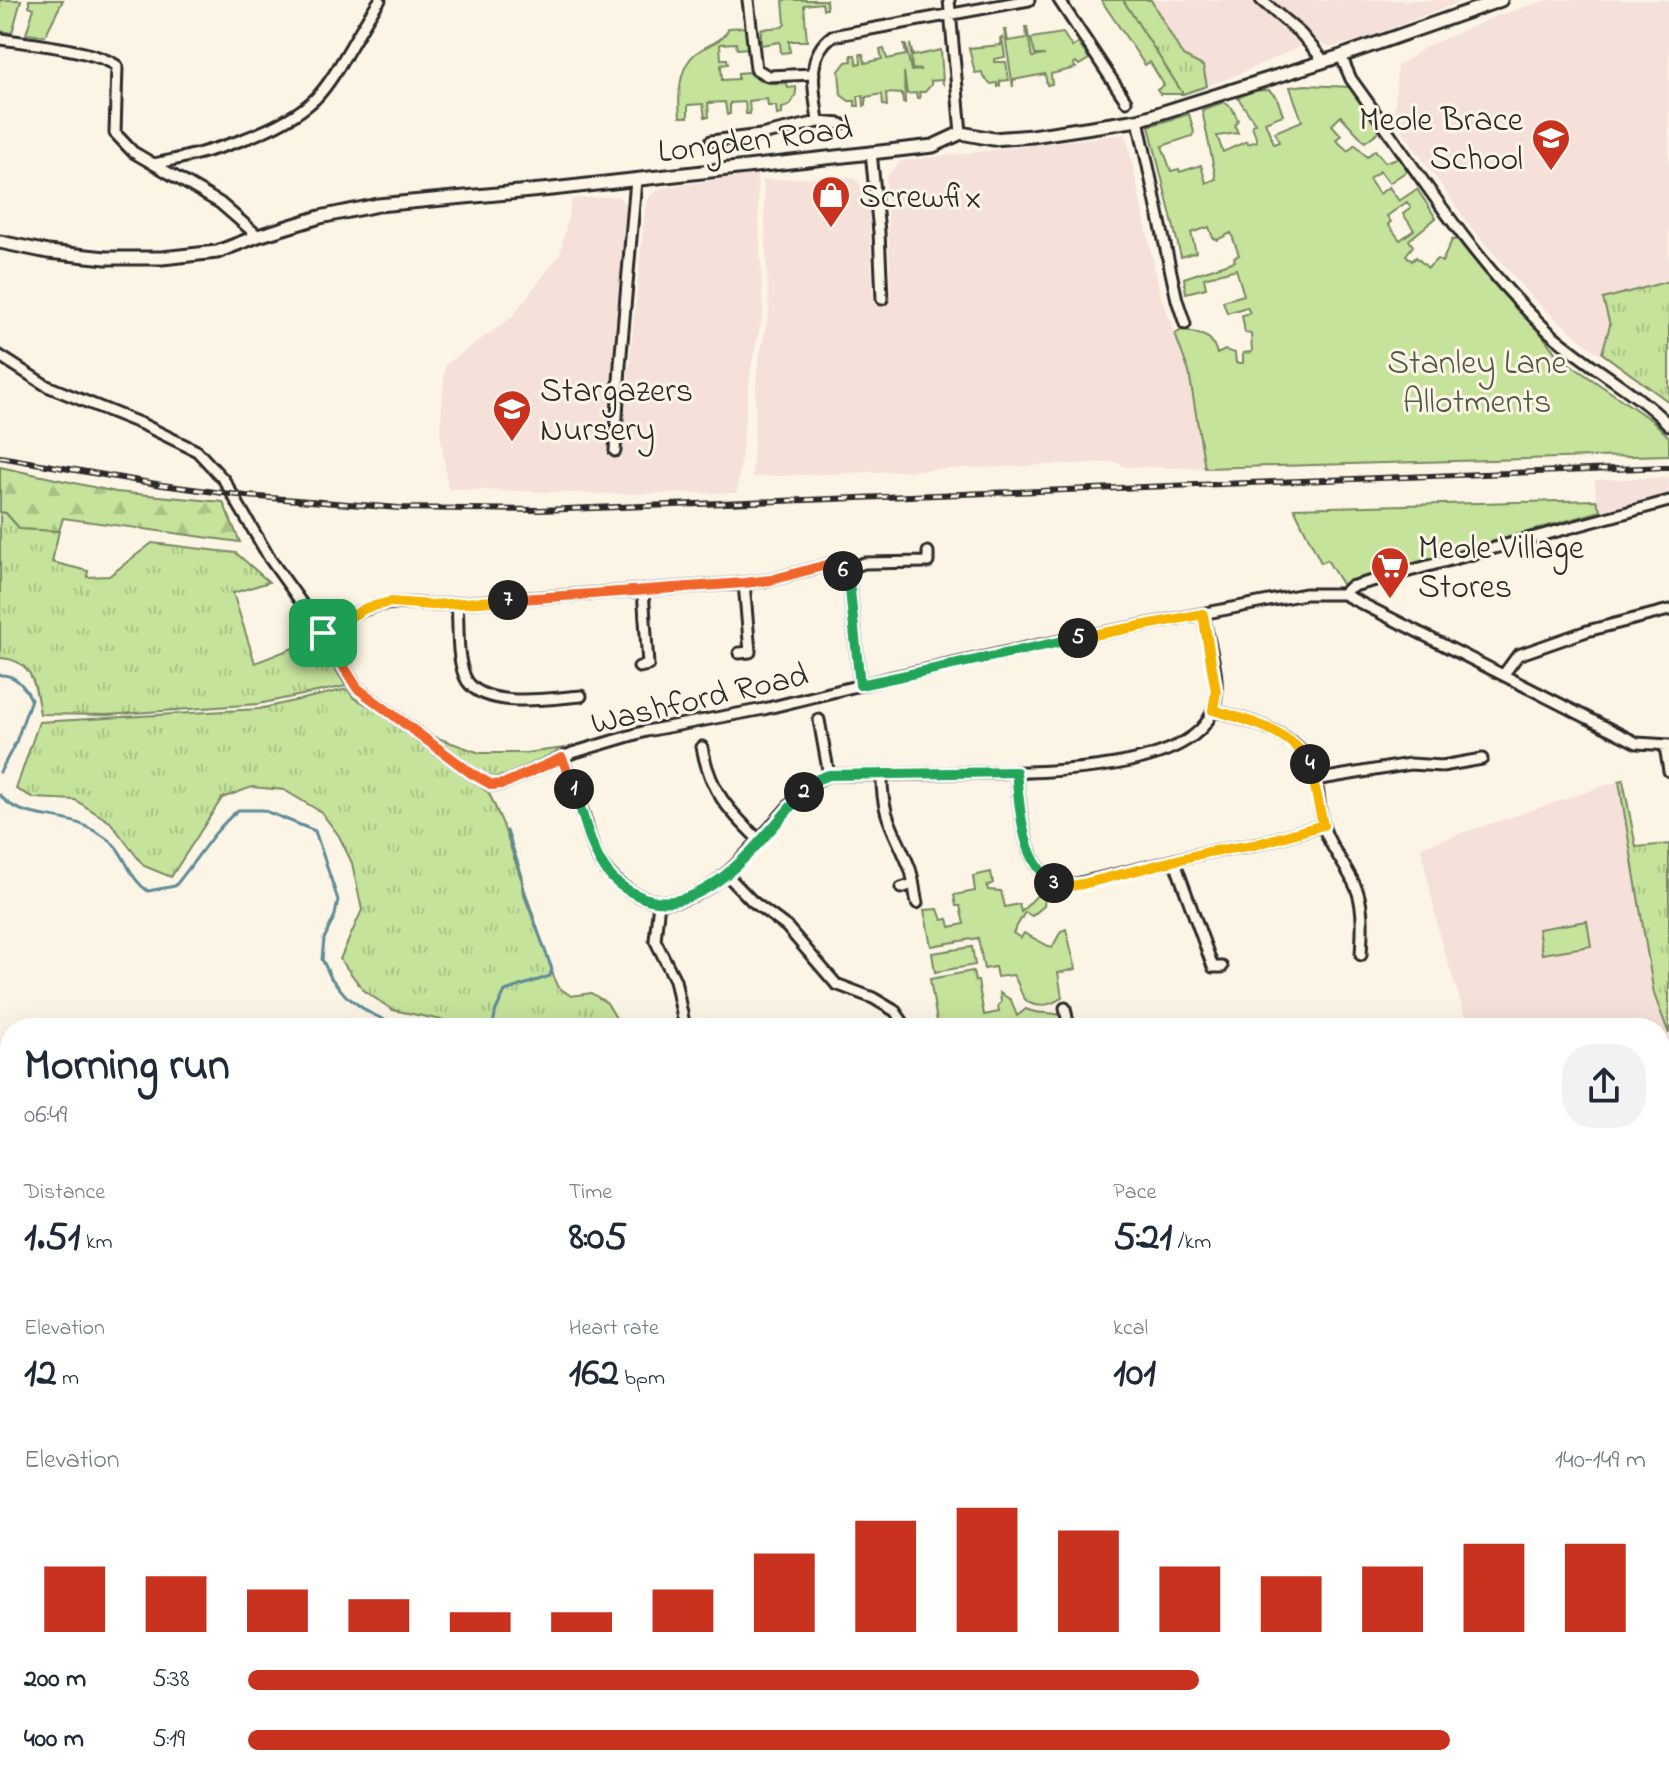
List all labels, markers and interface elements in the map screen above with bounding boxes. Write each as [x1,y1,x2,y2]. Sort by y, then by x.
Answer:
place label: Meole Brace School [1359,97,1524,186]
street label: Longden Road [655,105,856,179]
school or university icon: Meole Brace School [1530,117,1572,172]
shop icon: Screwfix [810,174,852,229]
place label: Screwfix [859,174,981,224]
park label: Stanley Lane Allotments [1387,340,1568,429]
place label: Stargazers Nursery [540,368,693,457]
school or university icon: Stargazers Nursery [491,388,533,443]
place label: Meole Village Stores [1418,525,1585,614]
supermarket icon: Meole Village Stores [1369,545,1411,600]
pin: 6 [823,551,863,591]
text: 6 [838,555,848,587]
pin: 7 [488,580,528,620]
text: 7 [503,584,513,616]
pin [289,599,357,667]
icon: arrive [301,611,345,655]
pin: 5 [1058,618,1098,658]
text: 5 [1072,622,1084,654]
street label: Washford Road [586,652,814,750]
pin: 4 [1290,744,1330,784]
text: 4 [1305,748,1315,780]
pin: 1 [554,769,594,809]
pin: 2 [784,772,824,812]
text: 1 [571,773,578,805]
text: 2 [799,776,809,808]
pin: 3 [1034,863,1074,903]
text: 3 [1049,867,1059,899]
text: Morning run [24,1035,230,1099]
button: share [1562,1044,1646,1128]
text: 06:49 [24,1097,67,1135]
text: Distance [24,1177,105,1209]
text: Time [569,1177,612,1209]
text: Pace [1113,1177,1156,1209]
text: 1.51 [24,1209,80,1268]
text: 8:05 [569,1209,627,1268]
text: 5:21 [1113,1209,1172,1268]
text: km [80,1227,113,1259]
text: /km [1172,1227,1211,1259]
text: Elevation [24,1313,105,1345]
text: Heart rate [569,1313,659,1345]
text: kcal [1113,1313,1148,1345]
text: 12 [24,1345,57,1404]
text: 162 [569,1345,619,1404]
text: 101 [1113,1345,1156,1404]
text: m [57,1363,79,1395]
text: bpm [619,1363,665,1395]
text: Elevation [24,1442,120,1480]
text: 140–149 m [1555,1442,1646,1480]
text: 200 m [24,1661,86,1699]
text: 5:38 [152,1661,190,1699]
text: 400 m [24,1721,84,1759]
text: 5:19 [152,1721,185,1759]

